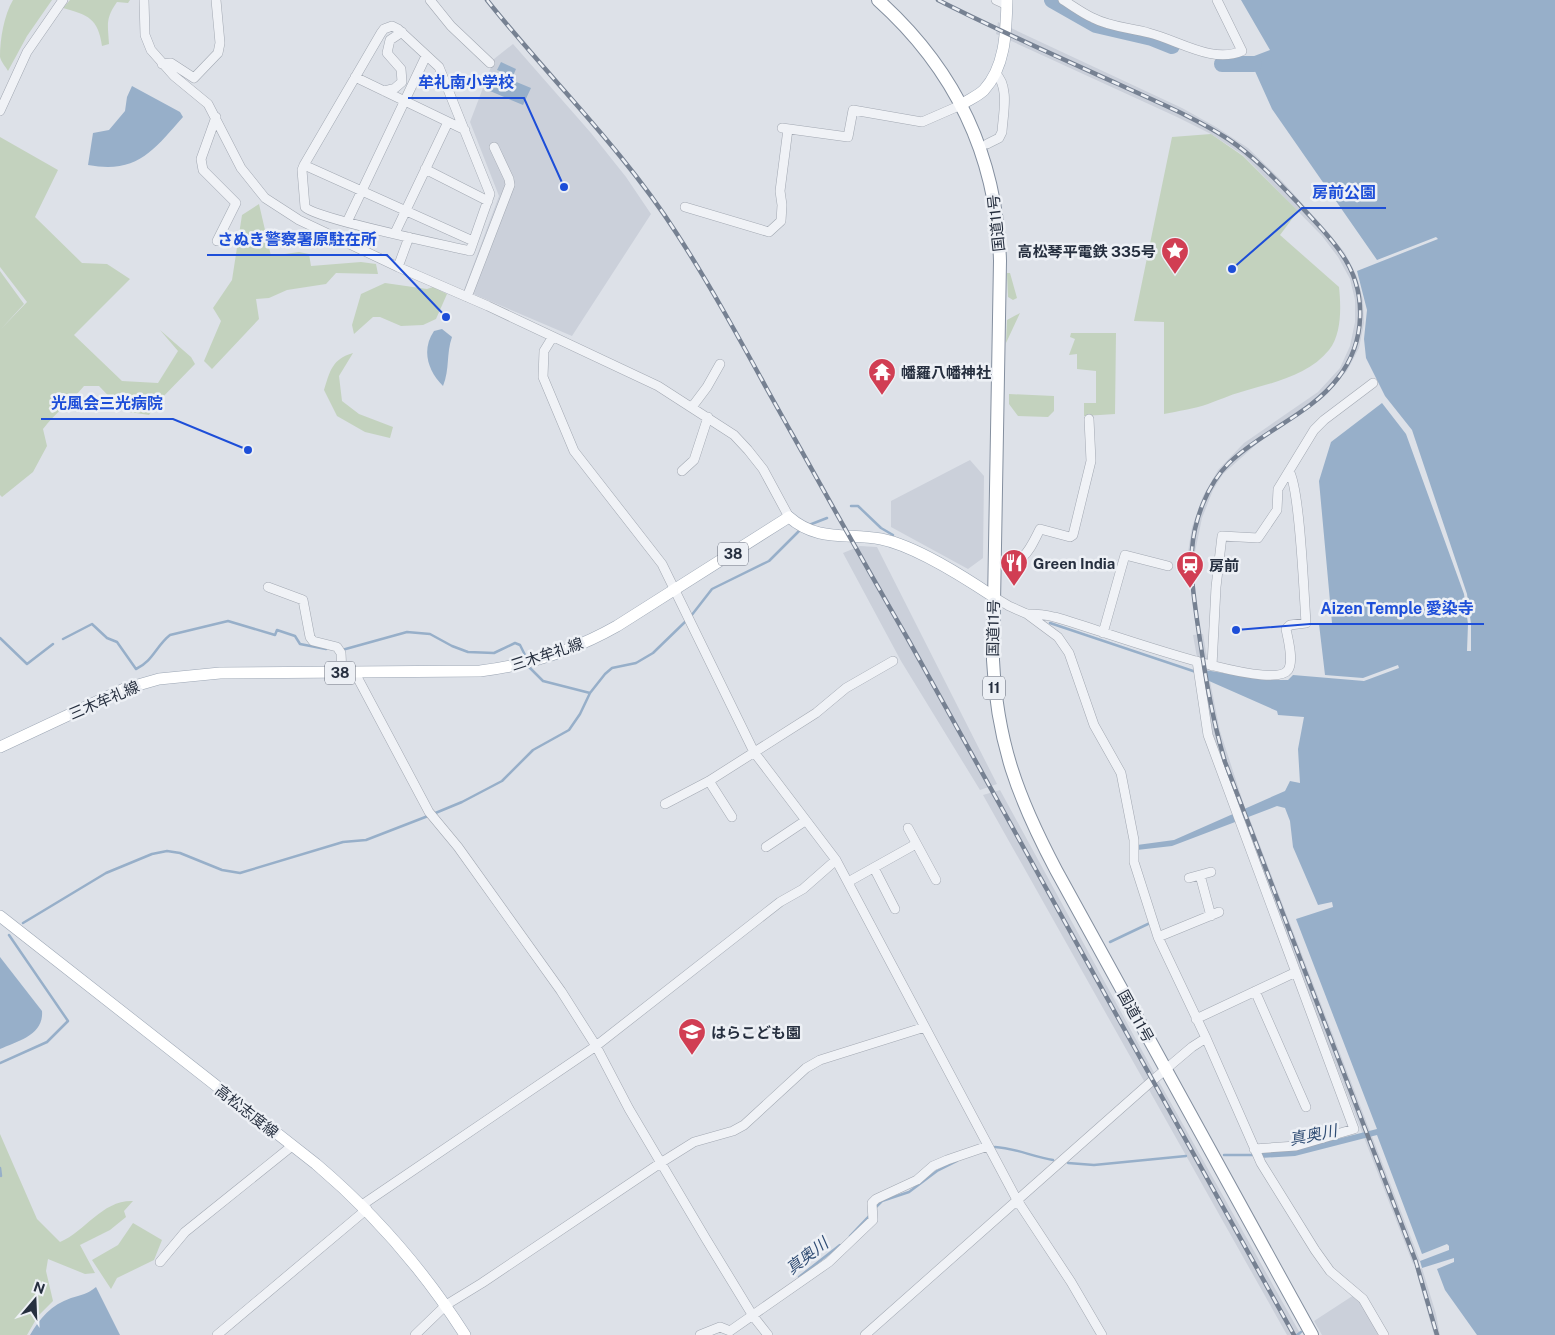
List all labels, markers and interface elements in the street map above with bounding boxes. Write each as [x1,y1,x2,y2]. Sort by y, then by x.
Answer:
callout: 牟礼南小学校 [408,67,524,98]
text: 牟礼南小学校 [418,73,514,92]
callout: 房前公園 [1302,177,1386,208]
text: 房前公園 [1312,183,1376,202]
street label: 国道11号 [985,194,1007,252]
callout: さぬき警察署原駐在所 [207,224,387,255]
text: さぬき警察署原駐在所 [217,230,377,249]
place icon: 高松琴平電鉄 335号 [1160,236,1190,275]
place label: 高松琴平電鉄 335号 [1018,243,1156,260]
temple icon: 幡羅八幡神社 [867,357,897,396]
place label: 幡羅八幡神社 [901,364,991,381]
callout: 光風会三光病院 [41,388,173,419]
text: 光風会三光病院 [51,394,163,413]
road number: 38 [718,542,748,566]
restaurant icon: Green India [999,548,1029,587]
station icon: 房前 [1175,550,1205,589]
place label: Green India [1033,555,1115,572]
place label: 房前 [1209,557,1239,574]
callout: Aizen Temple 愛染寺 [1310,593,1484,624]
street label: 国道11号 [984,599,1002,657]
text: Aizen Temple 愛染寺 [1320,599,1474,618]
street label: 三木牟礼線 [509,634,585,674]
road number: 38 [325,661,355,684]
road number: 11 [983,676,1005,700]
street label: 三木牟礼線 [66,678,142,722]
street label: 国道11号 [1115,987,1157,1045]
school or university icon: はらこども園 [677,1017,707,1056]
place label: はらこども園 [711,1024,801,1041]
street label: 高松志度線 [212,1081,282,1141]
water label: 真奥川 [1288,1121,1340,1149]
water label: 真奥川 [782,1233,833,1278]
north arrow [10,1275,60,1325]
text: N [31,1278,47,1297]

